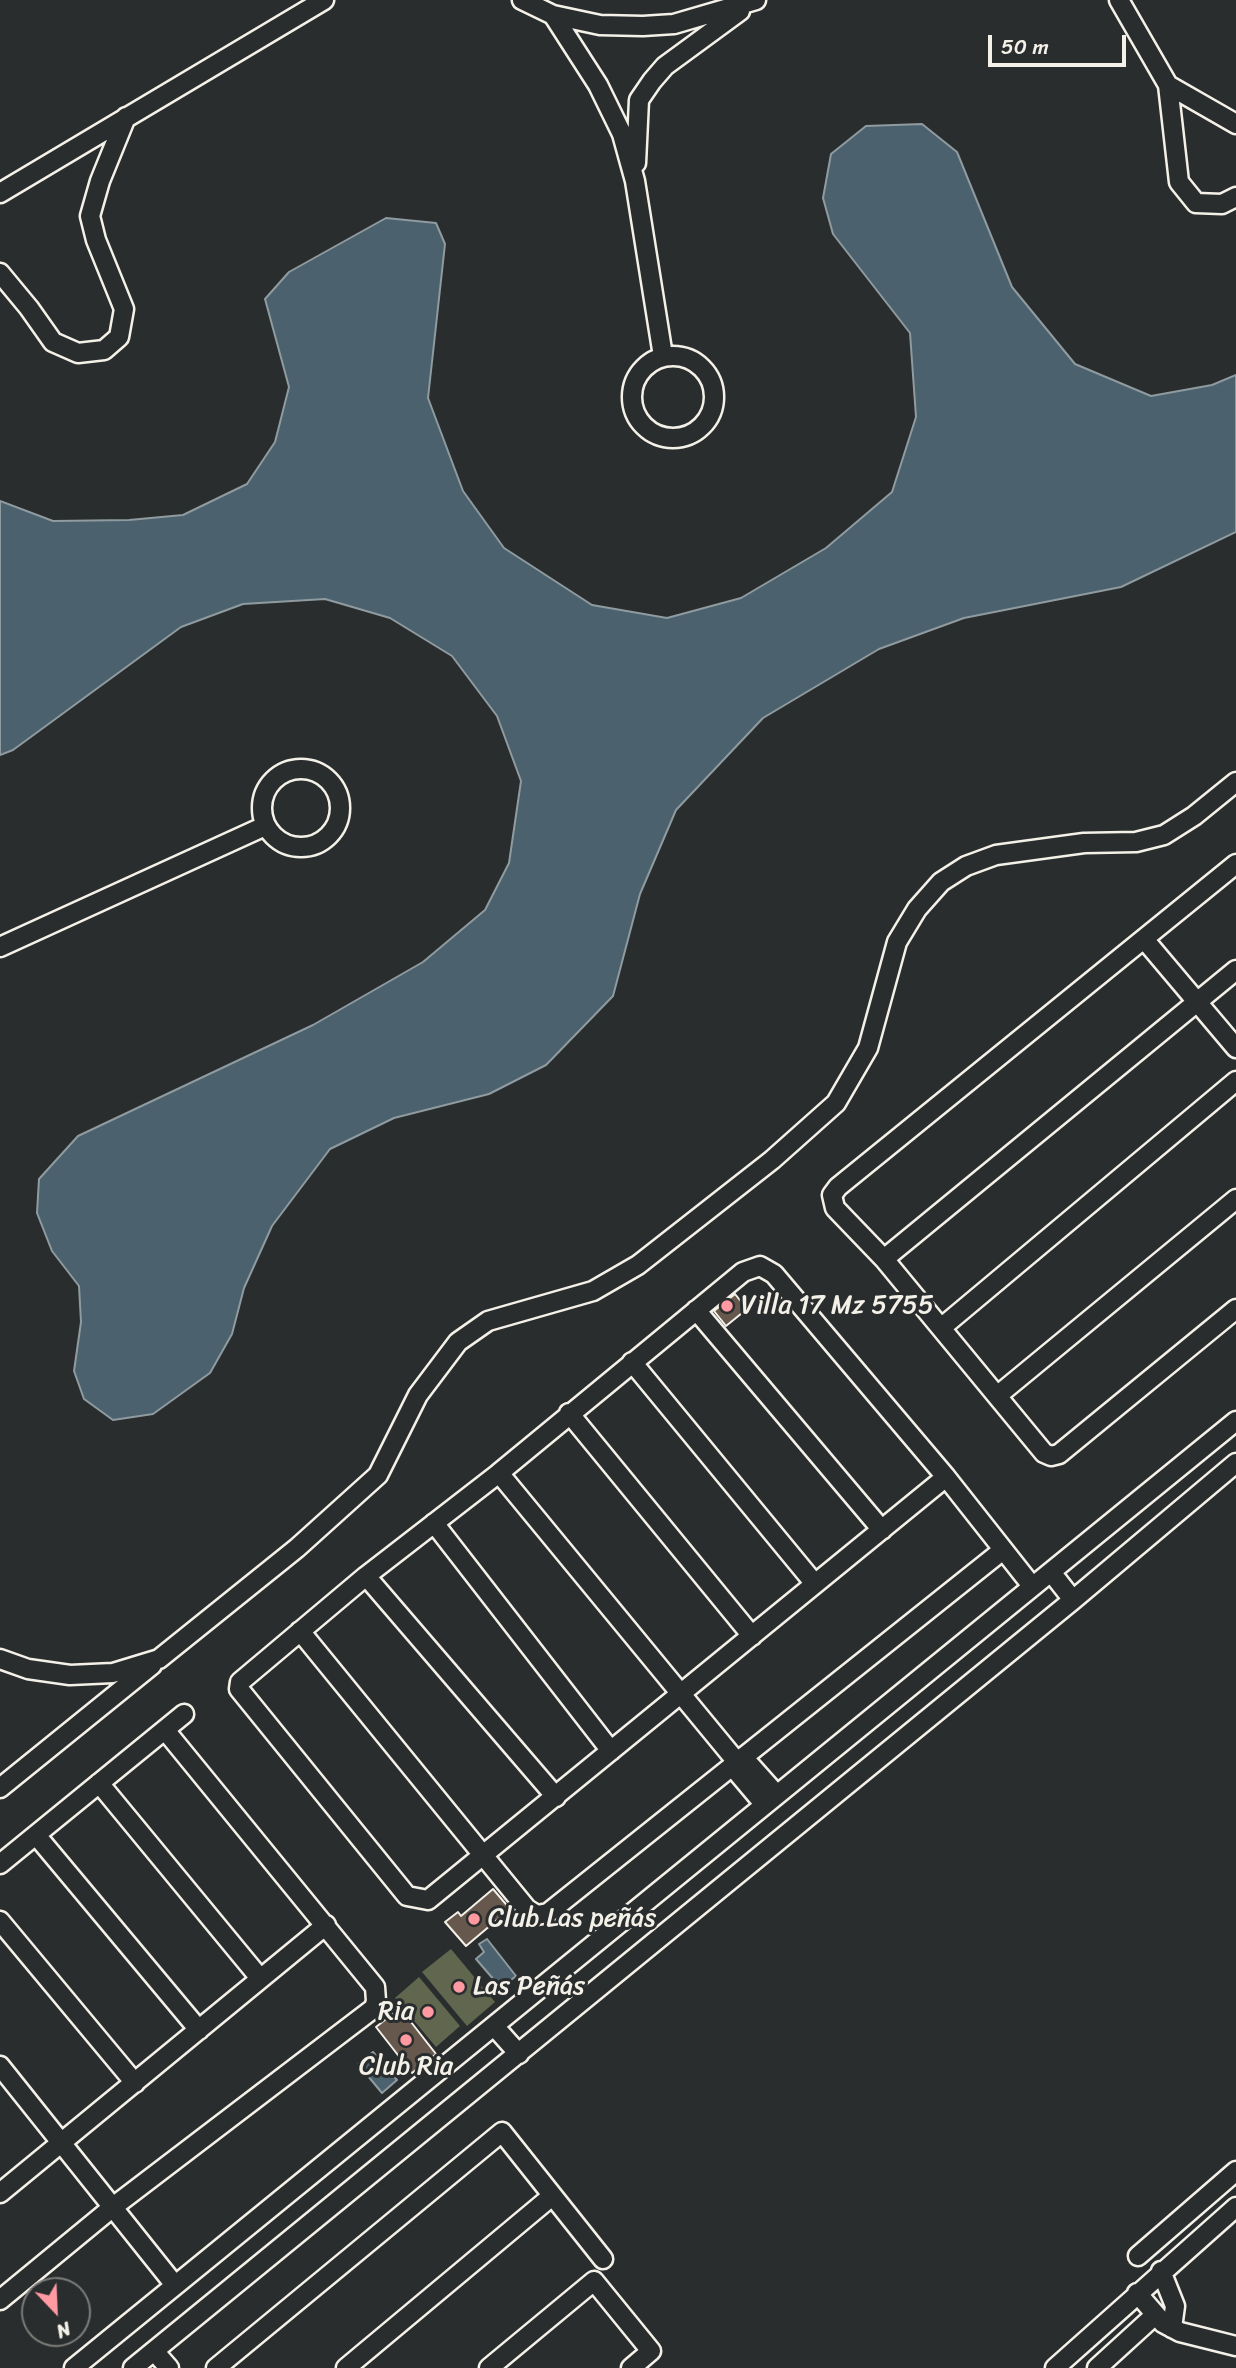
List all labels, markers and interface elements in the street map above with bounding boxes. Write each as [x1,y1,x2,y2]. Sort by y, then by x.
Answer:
scale bar [991,21,1129,65]
text: 50 m [1001,28,1049,66]
place label: Villa 17 Mz 5755 [741,1290,934,1322]
marker: Villa 17 Mz 5755 [719,1298,735,1314]
place label: Club Las peñás [488,1903,656,1935]
marker: Club Las peñás [466,1911,482,1927]
place label: Las Peñás [473,1971,585,2003]
marker: Las Peñás [451,1979,467,1995]
place label: Ria [378,1996,414,2028]
marker: Ria [420,2004,436,2020]
marker: Club Ria [398,2032,414,2048]
place label: Club Ria [359,2051,453,2083]
north arrow [21,2277,91,2347]
text: N [51,2312,76,2348]

